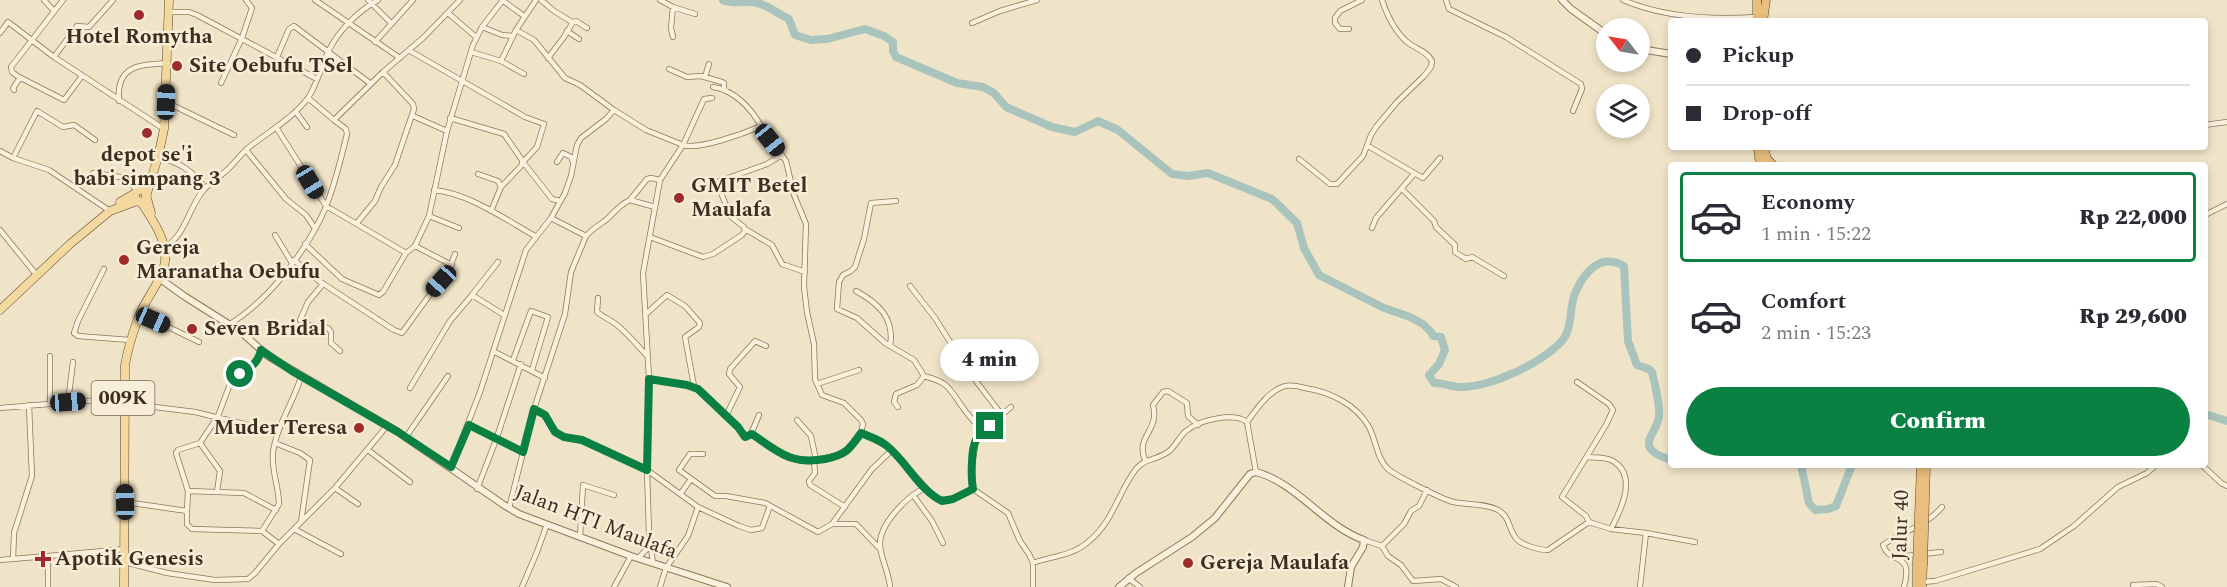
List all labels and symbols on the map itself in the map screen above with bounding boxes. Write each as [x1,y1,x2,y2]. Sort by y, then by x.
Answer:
marker: Hotel Romytha [132,8,146,22]
north arrow [1596,18,1650,72]
place label: Hotel Romytha [65,21,213,53]
place label: Site Oebufu TSel [189,50,353,82]
marker: Site Oebufu TSel [170,59,184,73]
car [156,84,176,120]
car [752,120,788,160]
marker: depot se'i babi simpang 3 [140,126,154,140]
place label: depot se'i babi simpang 3 [73,139,221,195]
car [293,162,327,202]
place label: GMIT Betel Maulafa [691,170,807,226]
marker: GMIT Betel Maulafa [672,191,686,205]
place label: Gereja Maranatha Oebufu [136,232,321,288]
marker: Gereja Maranatha Oebufu [117,253,131,267]
car [422,262,460,300]
car [133,304,173,336]
place label: Seven Bridal [204,313,326,345]
marker: Seven Bridal [185,322,199,336]
callout: 4 min [940,339,1040,381]
route start [226,360,253,387]
road number: 009K [92,381,154,415]
car [49,392,87,412]
place label: Muder Teresa [214,412,347,444]
route end [976,412,1003,439]
marker: Muder Teresa [352,421,366,435]
street label: Jalan HTI Maulafa [510,476,683,568]
car [116,484,134,520]
street label: Jalur 40 [1884,489,1918,561]
place label: Apotik Genesis [55,543,204,575]
place label: Gereja Maulafa [1200,547,1349,579]
marker: Apotik Genesis [36,552,50,566]
marker: Gereja Maulafa [1181,556,1195,570]

